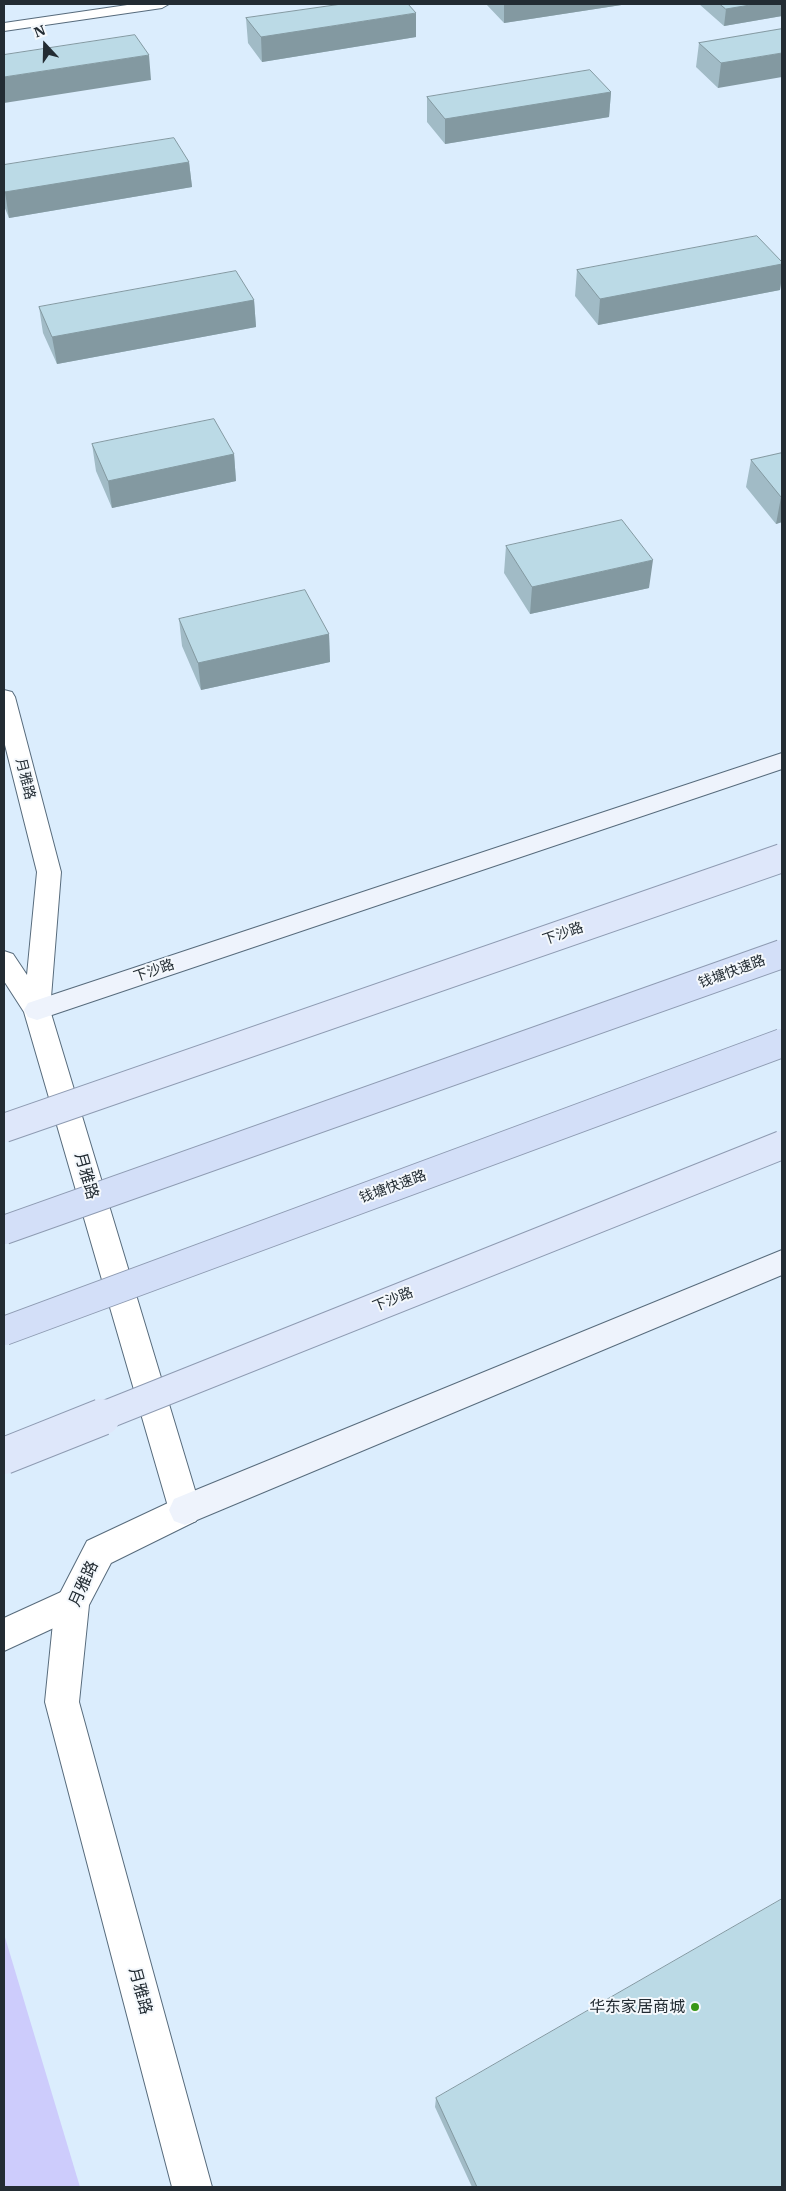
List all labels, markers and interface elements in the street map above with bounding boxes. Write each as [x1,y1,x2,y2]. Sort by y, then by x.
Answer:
north arrow [20,20,70,70]
text: N [31,21,48,41]
street label: 月雅路 [12,757,38,801]
street label: 下沙路 [540,919,586,949]
street label: 钱塘快速路 [696,952,768,992]
street label: 下沙路 [131,956,177,986]
street label: 月雅路 [70,1150,102,1202]
street label: 钱塘快速路 [357,1167,429,1207]
street label: 下沙路 [370,1284,416,1316]
street label: 月雅路 [65,1558,103,1610]
street label: 月雅路 [125,1965,155,2017]
place label: 华东家居商城 [589,1997,685,2017]
marker: 华东家居商城 [689,2001,701,2013]

